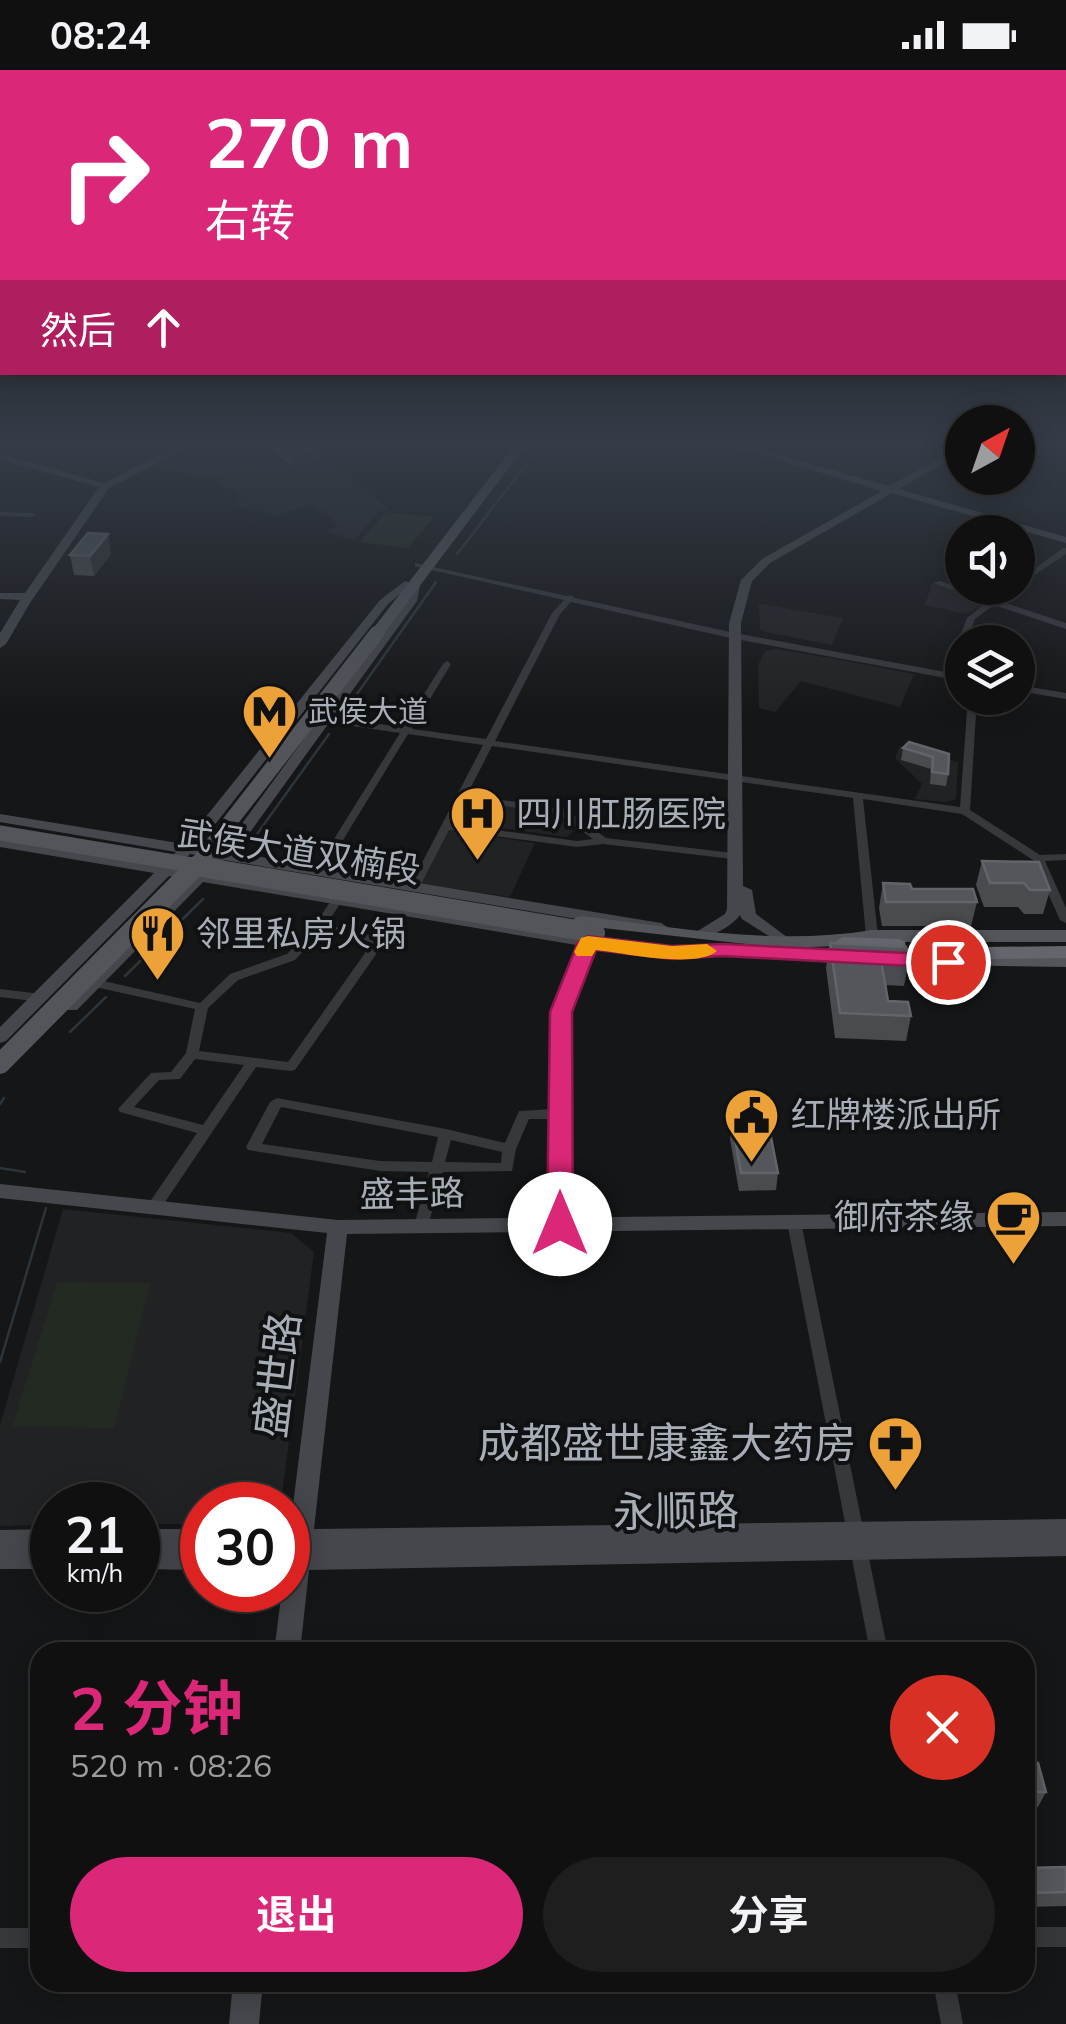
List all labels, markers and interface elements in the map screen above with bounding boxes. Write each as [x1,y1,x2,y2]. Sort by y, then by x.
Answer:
text: 08:24 [50,11,151,59]
text: 270 m [205,98,413,186]
icon: right [40,110,170,240]
text: 右转 [205,192,295,248]
icon: ahead [136,300,191,355]
text: 然后 [40,306,116,354]
north arrow [945,405,1035,495]
map controls [945,405,1035,715]
button: sound [945,515,1035,605]
button: layers [945,625,1035,715]
metro station icon: 武侯大道 [239,682,299,761]
place label: 武侯大道 [308,692,428,730]
hospital icon: 四川肛肠医院 [447,784,507,863]
place label: 四川肛肠医院 [516,791,726,835]
street label: 武侯大道双楠段 [175,810,424,892]
restaurant icon: 邻里私房火锅 [127,904,187,983]
place label: 邻里私房火锅 [196,911,406,955]
pin [906,920,991,1005]
icon: arrive [921,935,976,990]
public building icon: 红牌楼派出所 [722,1085,782,1164]
place label: 红牌楼派出所 [791,1092,1001,1136]
street label: 盛丰路 [359,1170,465,1216]
position arrow [508,1172,612,1276]
cafe icon: 御府茶缘 [983,1187,1043,1266]
place label: 御府茶缘 [834,1194,974,1238]
street label: 盛世路 [243,1309,310,1441]
pharmacy icon: 成都盛世康鑫大药房 [865,1413,925,1492]
place label: 成都盛世康鑫大药房 [478,1416,856,1469]
speed limit sign: 30 [180,1482,310,1612]
street label: 永顺路 [613,1483,739,1538]
text: 21 [65,1503,125,1566]
text: km/h [67,1557,123,1588]
text: 2 分钟 [70,1670,242,1745]
button: close [890,1675,995,1780]
text: 520 m · 08:26 [70,1745,272,1785]
button: 退出 [70,1857,523,1972]
button: 分享 [543,1857,995,1972]

